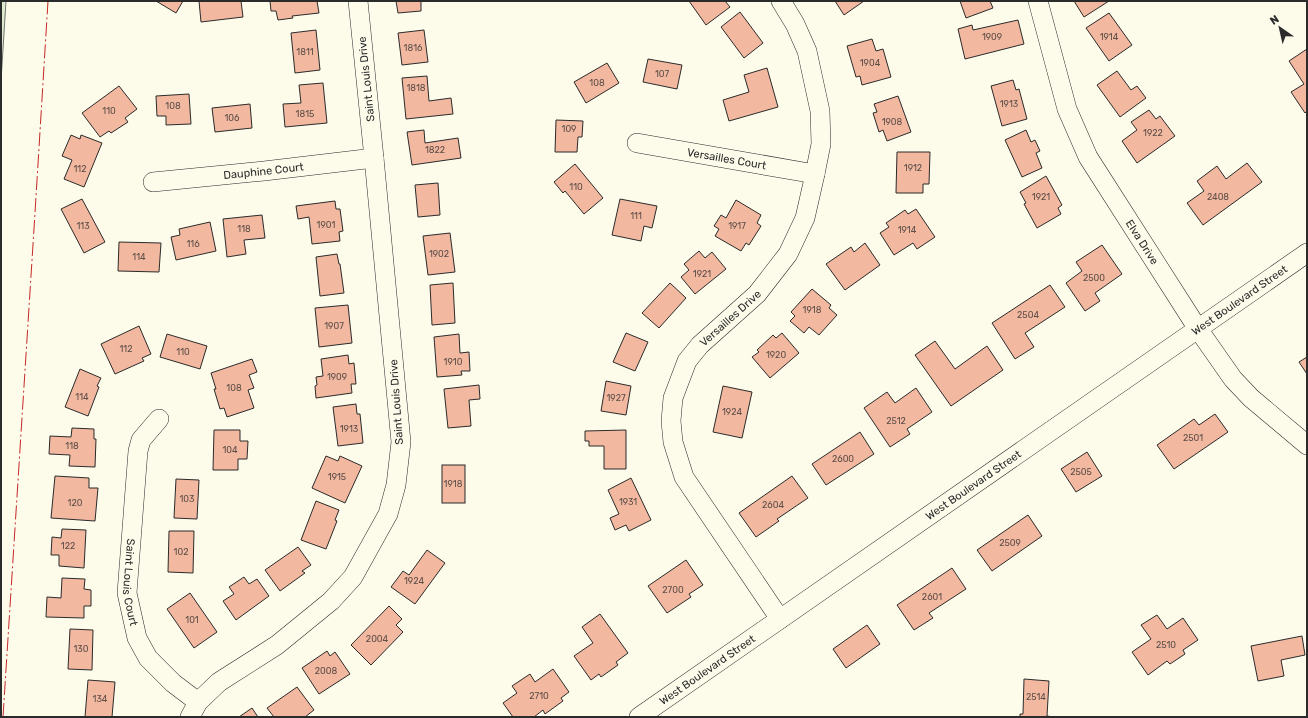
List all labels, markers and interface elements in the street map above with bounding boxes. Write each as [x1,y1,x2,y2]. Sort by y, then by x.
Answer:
north arrow [1260,8,1300,48]
text: N [1268,12,1282,28]
house number: 1909 [982,32,1002,42]
house number: 1914 [1100,32,1119,42]
street label: Saint Louis Drive [356,36,377,122]
house number: 1816 [404,43,423,53]
house number: 1811 [296,47,314,57]
house number: 1904 [860,58,881,68]
house number: 107 [655,69,669,79]
house number: 108 [589,78,605,88]
house number: 1818 [406,83,426,93]
house number: 1913 [1000,99,1018,109]
house number: 108 [165,101,181,111]
house number: 110 [102,106,116,116]
house number: 1815 [296,109,314,119]
house number: 106 [225,113,240,123]
house number: 1908 [882,117,903,127]
house number: 109 [562,124,576,134]
house number: 1922 [1143,128,1163,138]
house number: 1822 [425,145,445,155]
street label: Versailles Court [686,146,768,172]
street label: Dauphine Court [223,160,305,182]
house number: 1912 [904,163,922,173]
house number: 112 [74,164,87,174]
house number: 110 [569,182,583,192]
house number: 1921 [1032,192,1050,202]
house number: 2408 [1207,192,1229,202]
house number: 111 [630,211,642,221]
street label: Elva Drive [1123,217,1161,267]
house number: 1901 [317,220,336,230]
house number: 113 [76,221,90,231]
house number: 1917 [728,221,746,231]
house number: 118 [237,224,251,234]
house number: 1914 [898,225,917,235]
house number: 116 [186,239,200,249]
house number: 1902 [429,249,449,259]
house number: 114 [132,252,146,262]
street label: West Boulevard Street [1189,262,1291,338]
house number: 1921 [693,269,711,279]
house number: 2500 [1083,273,1105,283]
street label: Versailles Drive [697,288,764,349]
house number: 1918 [803,305,822,315]
house number: 2504 [1017,310,1039,320]
house number: 1907 [324,321,344,331]
house number: 112 [120,344,133,354]
house number: 110 [176,347,190,357]
house number: 1920 [766,350,786,360]
house number: 1910 [444,357,463,367]
street label: Saint Louis Drive [387,359,406,445]
house number: 1909 [327,372,347,382]
house number: 108 [226,383,242,393]
house number: 114 [75,392,89,402]
house number: 1927 [606,393,626,403]
house number: 1924 [722,407,742,417]
house number: 2512 [886,416,906,426]
house number: 1913 [340,424,358,434]
house number: 2501 [1183,433,1203,443]
house number: 118 [65,441,79,451]
house number: 104 [222,445,238,455]
street label: West Boulevard Street [923,447,1024,523]
house number: 2600 [832,454,854,464]
house number: 2505 [1070,467,1092,477]
house number: 1915 [328,472,346,482]
house number: 1918 [444,479,463,489]
house number: 103 [180,494,194,504]
house number: 1931 [619,497,637,507]
house number: 120 [68,498,83,508]
house number: 2604 [762,500,784,510]
street label: Saint Louis Court [120,538,140,628]
house number: 2509 [999,538,1021,548]
house number: 122 [61,541,75,551]
house number: 102 [174,547,188,557]
house number: 1924 [404,576,424,586]
house number: 2700 [662,585,684,595]
house number: 2601 [922,592,942,602]
house number: 101 [185,615,199,625]
street label: West Boulevard Street [657,632,758,708]
house number: 2004 [366,634,389,644]
house number: 2510 [1156,640,1176,650]
house number: 130 [74,644,89,654]
house number: 2008 [315,666,337,676]
house number: 2710 [529,691,549,701]
house number: 2514 [1026,692,1046,702]
house number: 134 [93,694,108,704]

